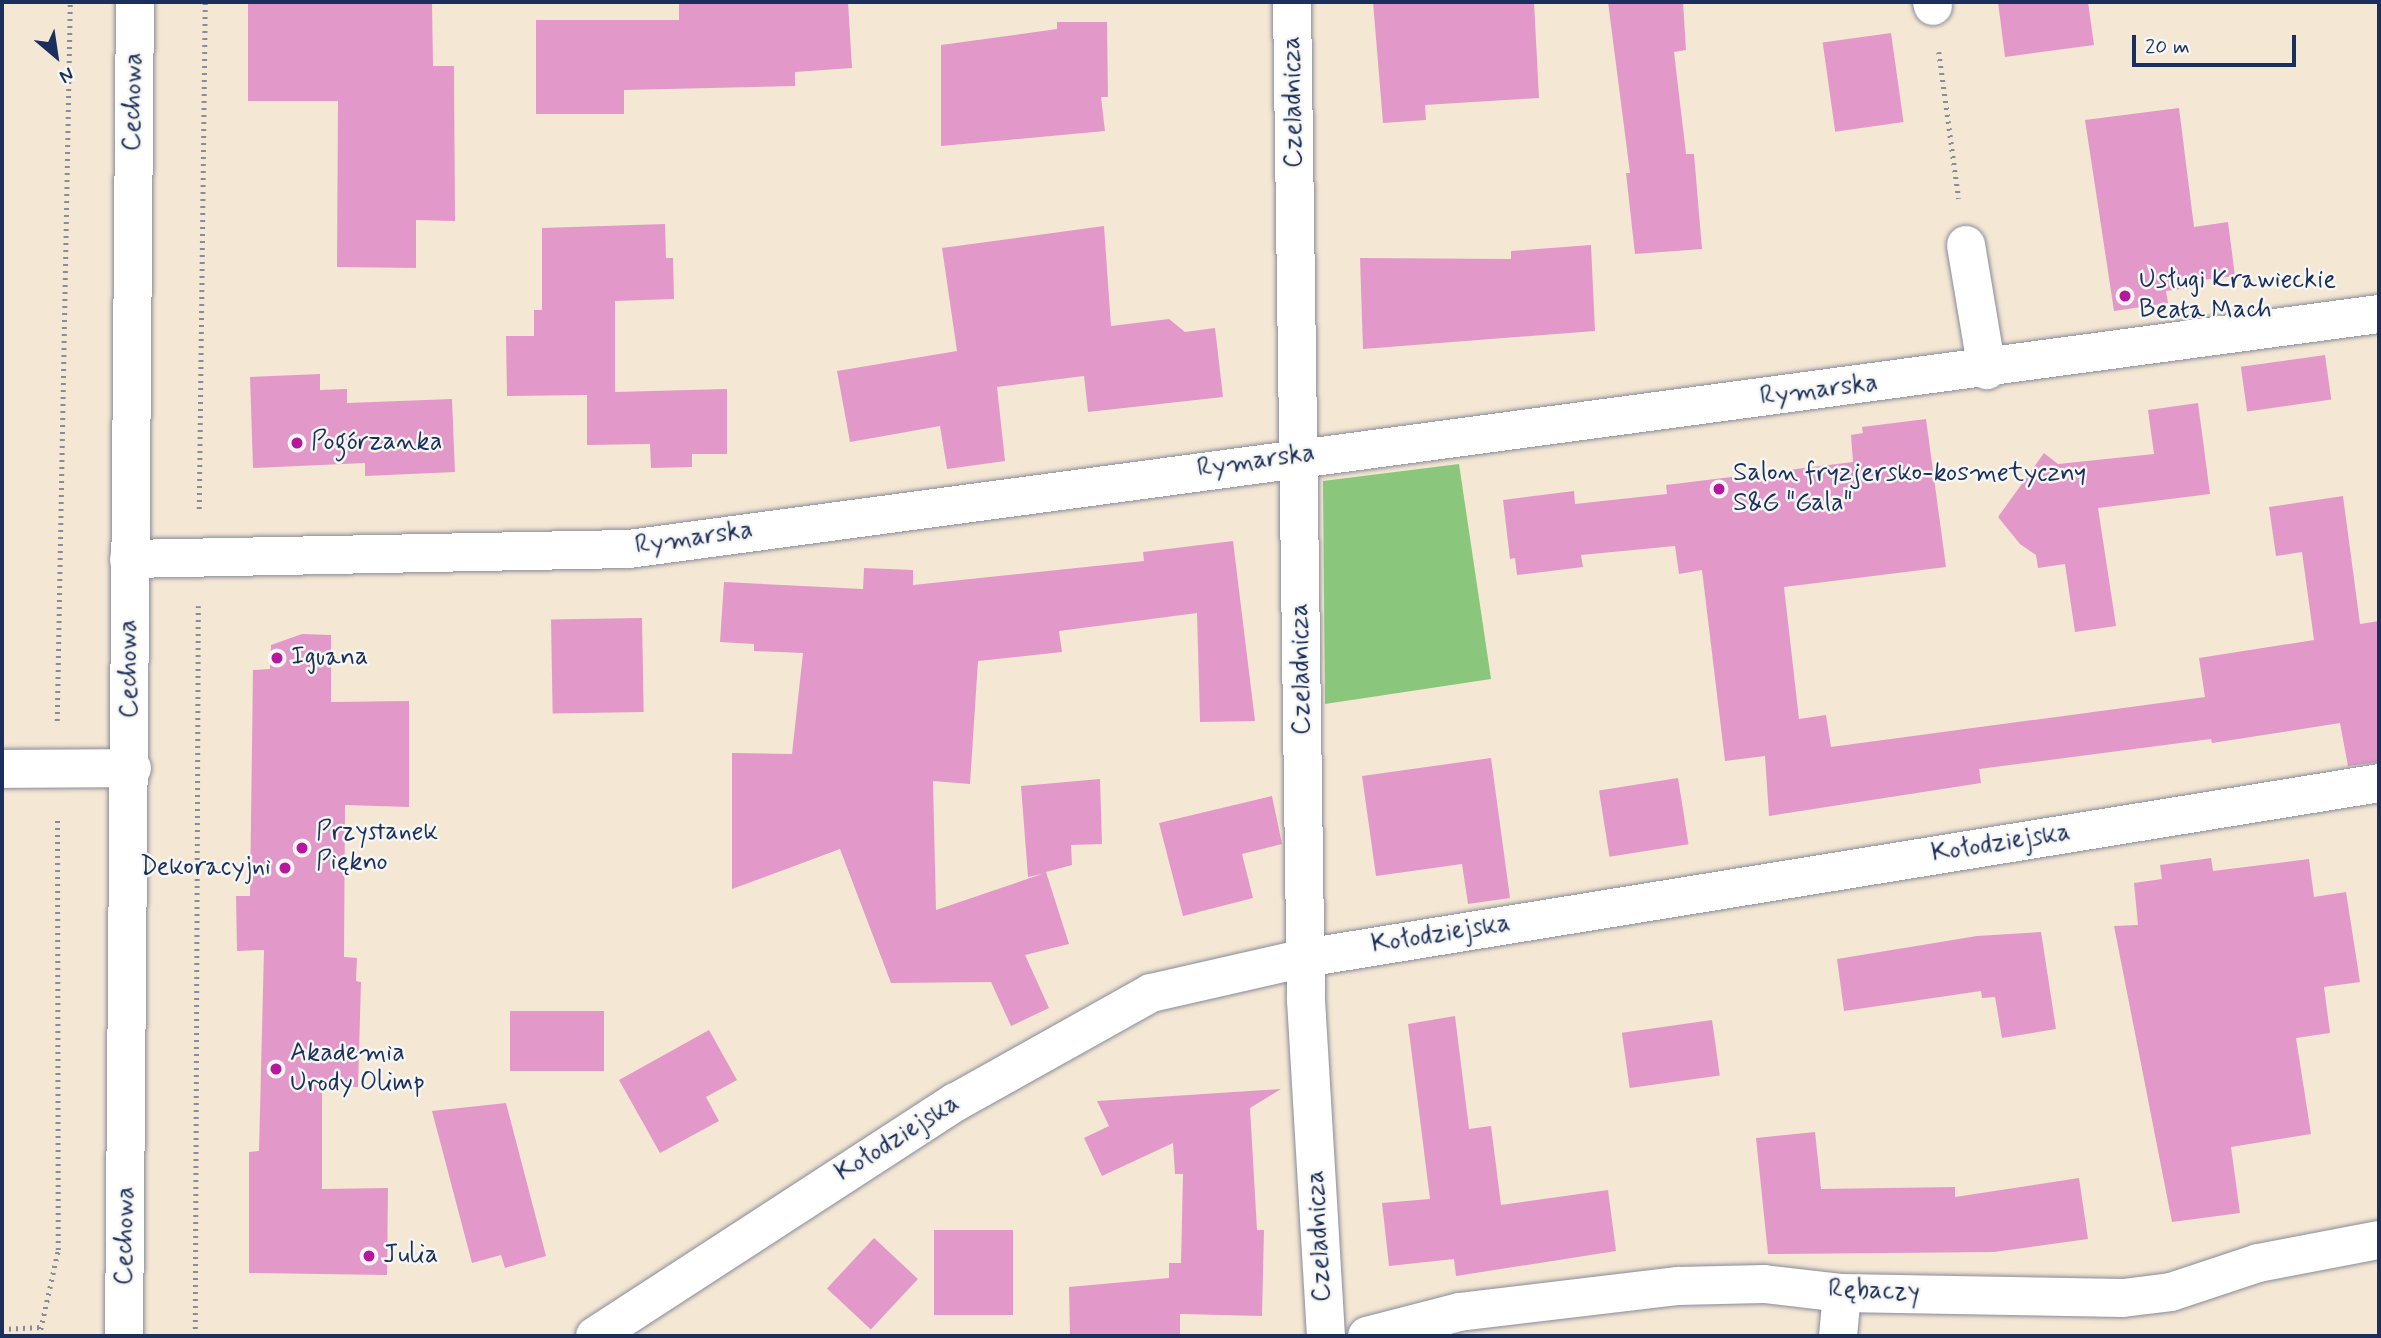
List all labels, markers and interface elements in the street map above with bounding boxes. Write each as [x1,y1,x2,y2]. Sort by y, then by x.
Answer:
north arrow [21,21,91,91]
scale bar [2136,21,2300,65]
text: 20 m [2145,33,2190,61]
street label: Czeladnicza [1277,36,1311,168]
street label: Cechowa [118,52,150,152]
text: N [55,61,78,89]
place label: Usługi Krawieckie Beata Mach [2139,265,2336,326]
marker: Usługi Krawieckie Beata Mach [2117,288,2133,304]
street label: Rymarska [1758,368,1880,414]
place label: Pogórzanka [311,427,442,459]
marker: Pogórzanka [289,435,305,451]
street label: Rymarska [1195,438,1317,486]
place label: Salon fryzjersko-kosmetyczny S&G "Gala" [1733,458,2086,520]
marker: Salon fryzjersko-kosmetyczny S&G "Gala" [1711,481,1727,497]
street label: Rymarska [633,515,755,563]
street label: Czeladnicza [1285,603,1319,735]
street label: Cechowa [114,619,146,719]
place label: Iguana [291,642,368,674]
marker: Iguana [269,650,285,666]
place label: Przystanek Piękno [316,817,438,878]
street label: Kołodziejska [1929,818,2073,870]
marker: Przystanek Piękno [294,840,310,856]
place label: Dekoracyjni [140,852,271,884]
marker: Dekoracyjni [277,860,293,876]
street label: Kołodziejska [1369,909,1513,961]
place label: Akademia Urody Olimp [290,1038,425,1100]
marker: Akademia Urody Olimp [268,1061,284,1077]
street label: Kołodziejska [830,1089,966,1189]
street label: Czeladnicza [1301,1169,1339,1303]
street label: Cechowa [110,1186,142,1286]
place label: Julia [383,1240,438,1272]
marker: Julia [361,1248,377,1264]
street label: Rębaczy [1828,1275,1920,1309]

